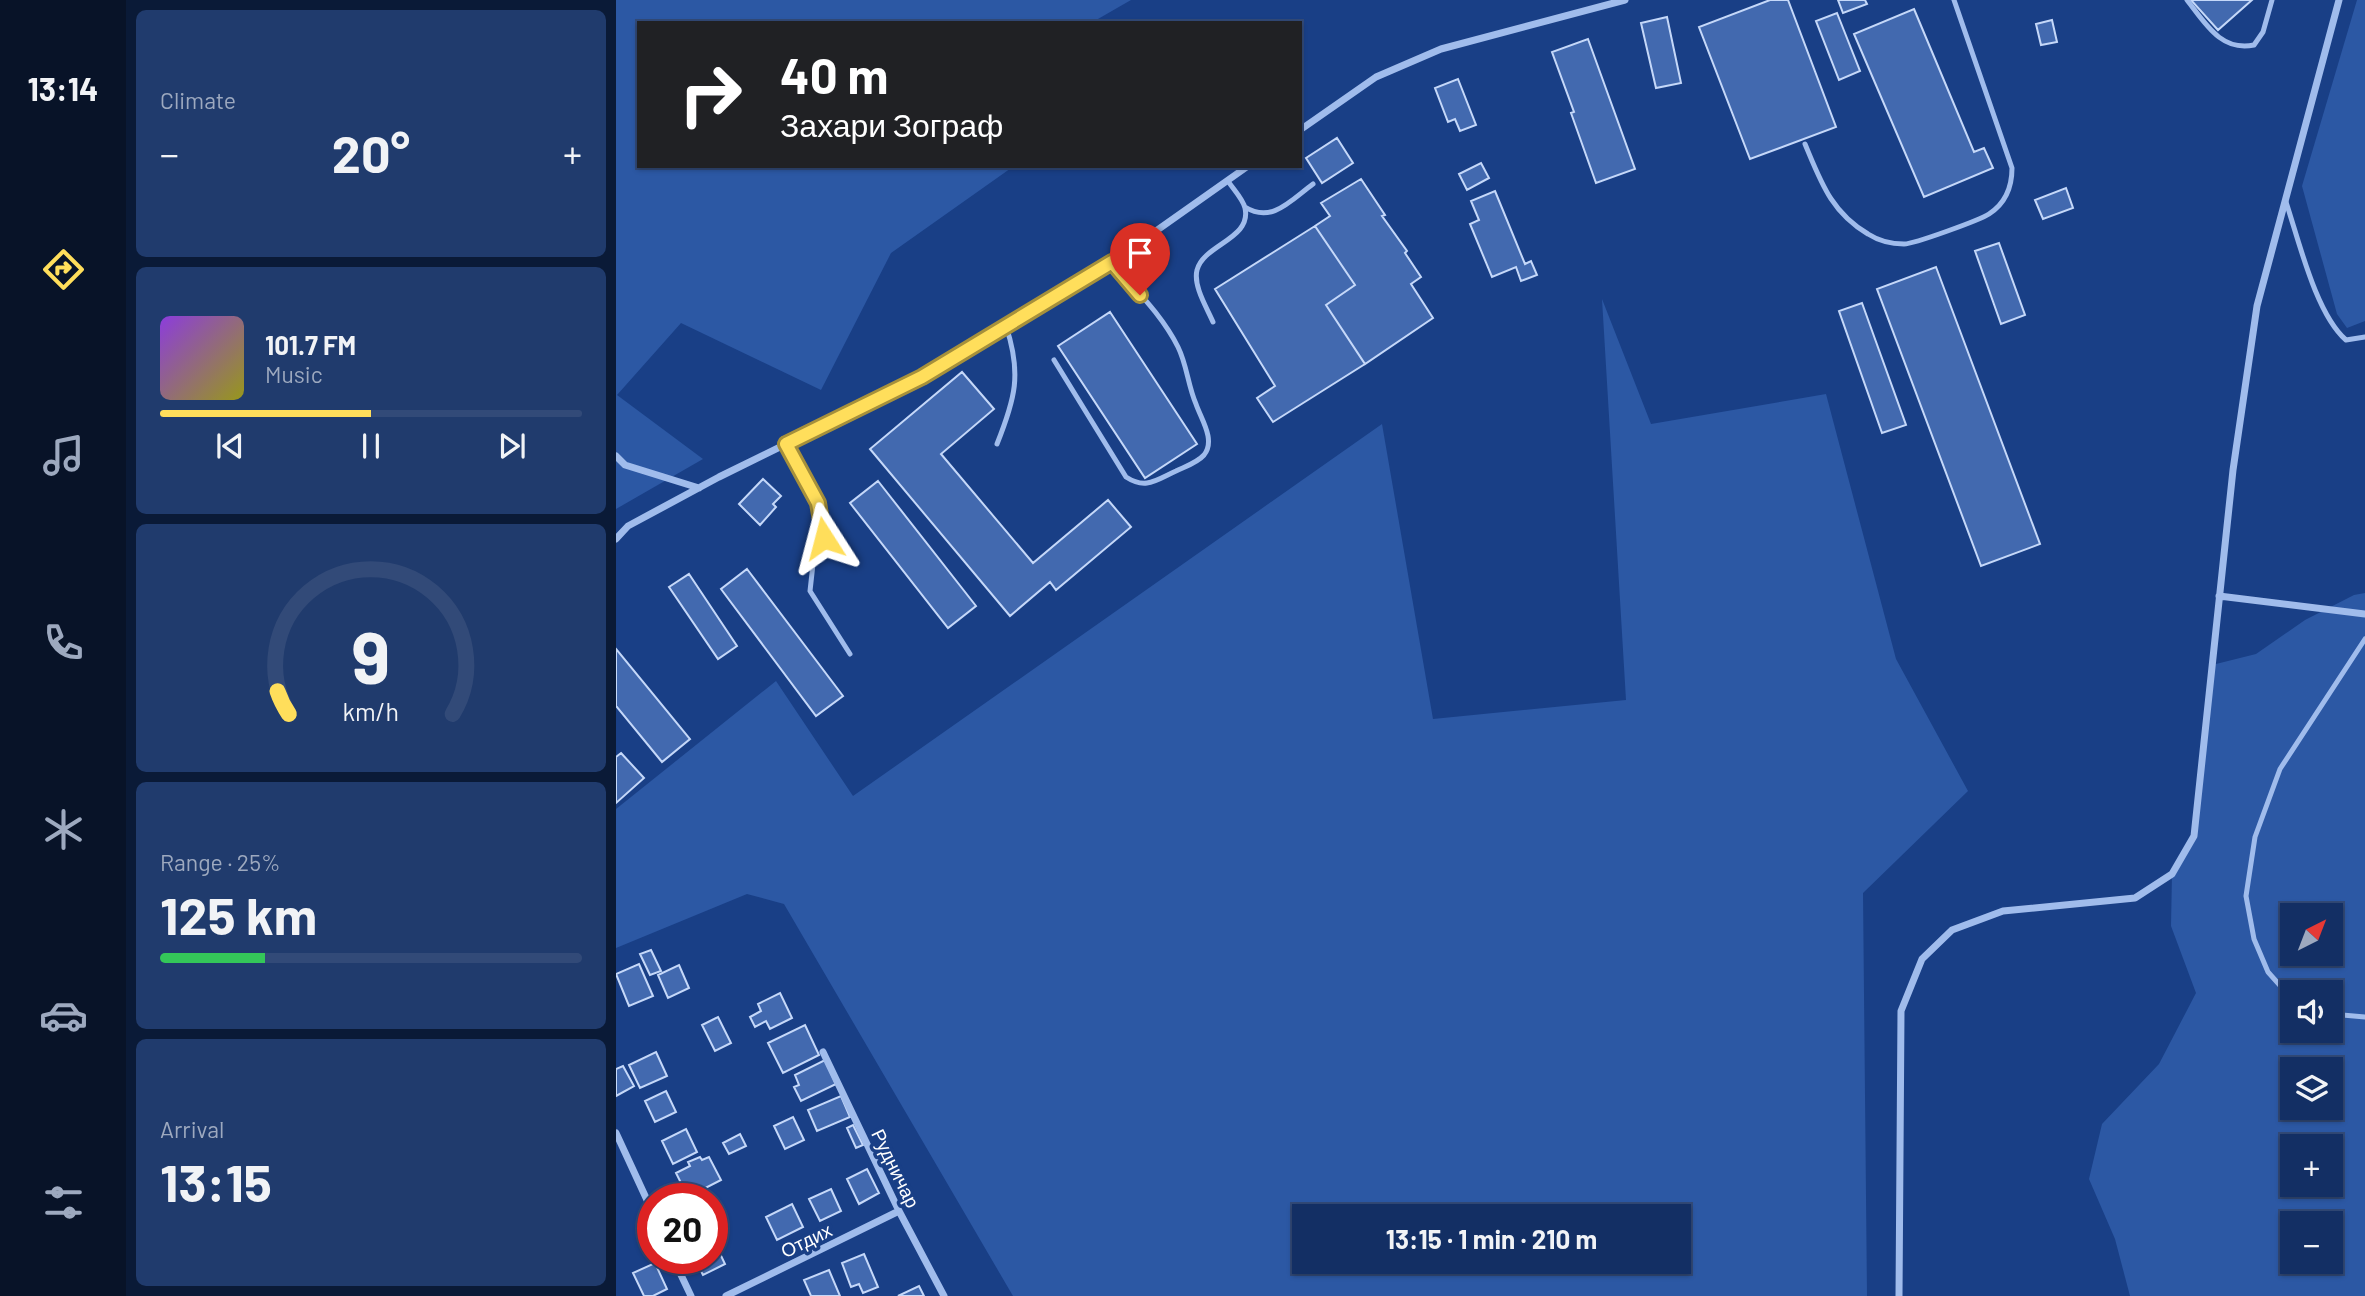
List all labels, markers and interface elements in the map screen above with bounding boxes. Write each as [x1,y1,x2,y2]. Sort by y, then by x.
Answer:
text: 40 m [780,45,888,104]
icon: right [665,49,756,140]
text: 13:14 [28,69,98,107]
text: Climate [160,86,236,114]
text: Захари Зограф [780,105,1003,143]
text: 20° [332,121,410,183]
text: − [160,130,179,176]
text: + [563,130,582,176]
pin [1110,223,1170,295]
icon: arrive [1121,234,1159,272]
icon: directions [39,245,88,294]
text: 101.7 FM [265,329,356,360]
text: Music [265,360,323,388]
icon: previous [211,427,249,465]
icon: pause [352,427,390,465]
icon: next [493,427,531,465]
icon: music [39,431,88,480]
position arrow [787,501,861,575]
text: 9 [352,611,390,699]
icon: phone [39,618,88,667]
text: km/h [343,696,399,726]
icon: climate [39,805,88,854]
text: Range · 25% [160,848,280,876]
text: 125 km [160,883,317,945]
north arrow [2280,903,2343,966]
map controls [2280,903,2343,1274]
button: sound [2280,980,2343,1043]
icon: car [39,991,88,1040]
button: layers [2280,1057,2343,1120]
text: Arrival [160,1115,224,1143]
street label: Рудничар [867,1125,925,1211]
button: + [2280,1134,2343,1197]
text: 13:15 [160,1150,272,1212]
icon: filters [39,1178,88,1227]
speed limit sign: 20 [637,1183,728,1274]
button: − [2280,1211,2343,1274]
street label: Отдих [777,1218,836,1262]
text: 13:15 · 1 min · 210 m [1386,1223,1597,1254]

